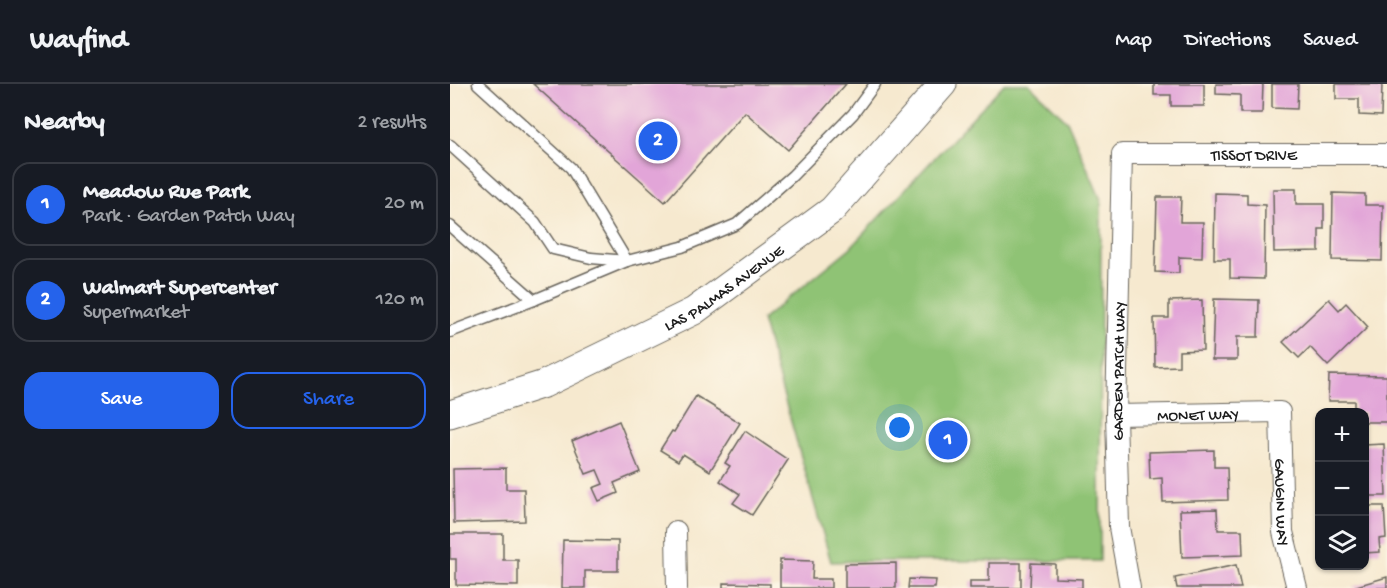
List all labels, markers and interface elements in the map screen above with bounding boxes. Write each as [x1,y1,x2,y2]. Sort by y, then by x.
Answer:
text: Wayfind [30,25,127,58]
text: Map [1115,29,1152,54]
text: Directions [1185,29,1270,54]
text: Saved [1303,29,1357,54]
text: Nearby [24,108,105,139]
text: 2 results [357,112,426,135]
pin: 2 [638,118,678,164]
street label: TISSOT DRIVE [1210,148,1298,167]
text: Meadow Rue Park [83,180,249,206]
text: 1 [41,193,50,216]
text: 20 m [384,193,424,216]
text: Park · Garden Patch Way [83,206,295,229]
street label: LAS PALMAS AVENUE [662,242,789,337]
text: Walmart Supercenter [83,276,276,302]
text: 2 [41,289,50,312]
text: 120 m [376,289,424,312]
street label: GARDEN PATCH WAY [1110,301,1132,441]
text: Supermarket [83,302,189,325]
button: Save [24,372,219,429]
button: Share [231,372,426,429]
street label: MONET WAY [1157,407,1239,427]
map controls [1315,408,1369,570]
button: + [1315,408,1369,462]
your location [885,413,914,442]
pin: 1 [928,418,968,462]
street label: GAUGIN WAY [1268,458,1292,548]
button: − [1315,462,1369,516]
button: layers [1315,516,1369,570]

